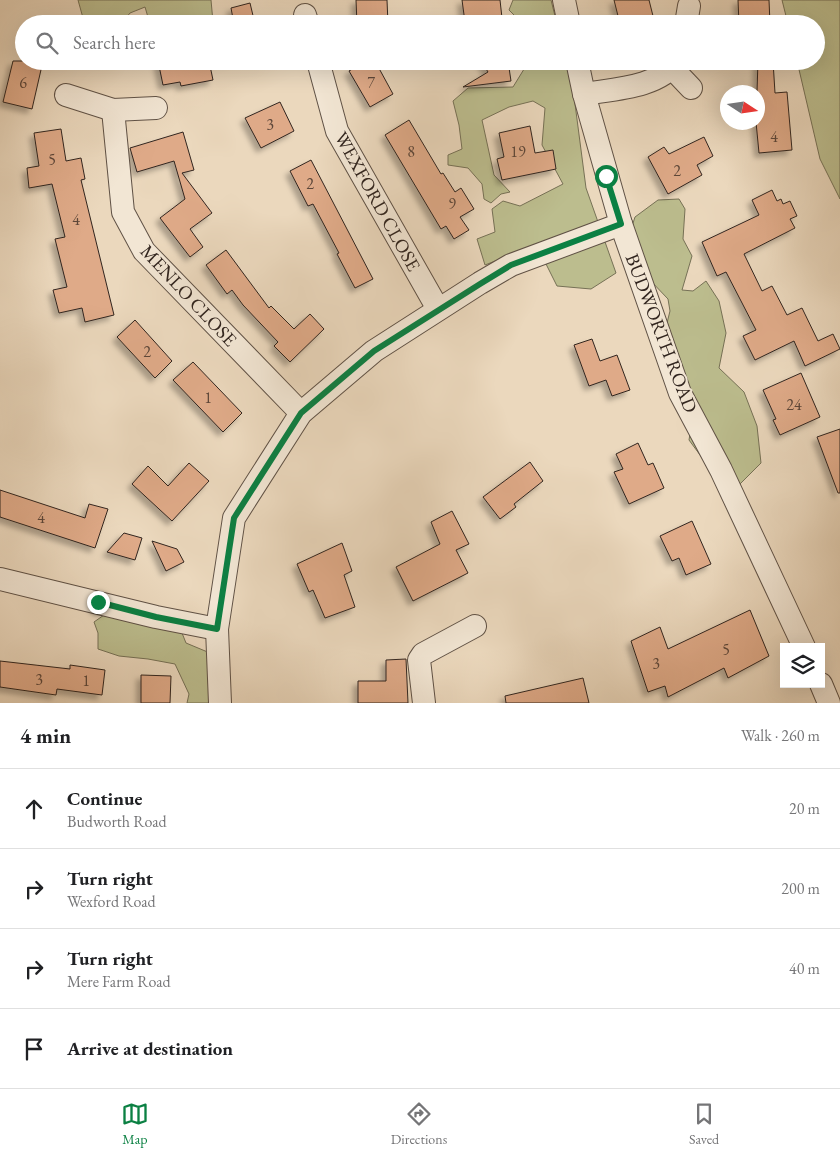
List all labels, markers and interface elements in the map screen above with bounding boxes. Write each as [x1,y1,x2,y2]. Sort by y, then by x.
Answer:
search box [15,15,825,70]
icon: search [33,29,61,57]
text: Search here [73,30,155,55]
house number: 6 [19,72,27,93]
house number: 7 [367,72,375,93]
north arrow [720,85,765,130]
house number: 3 [266,114,274,135]
house number: 4 [770,126,778,147]
street label: WEXFORD CLOSE [329,127,426,276]
house number: 8 [407,141,415,162]
house number: 19 [510,141,526,162]
house number: 5 [48,149,56,170]
house number: 2 [673,160,681,181]
route start [595,165,618,188]
house number: 2 [306,173,314,194]
house number: 9 [448,193,456,214]
house number: 4 [72,209,80,230]
street label: MENLO CLOSE [135,239,243,352]
street label: BUDWORTH ROAD [620,250,703,416]
house number: 2 [143,341,151,362]
house number: 1 [204,387,212,408]
house number: 24 [786,394,802,415]
house number: 4 [37,507,45,528]
route end [87,591,110,614]
house number: 5 [722,639,730,660]
map controls [780,643,825,688]
button: layers [780,643,825,688]
house number: 3 [652,653,660,674]
house number: 3 [35,669,43,690]
house number: 1 [82,670,90,691]
text: 4 min [20,722,71,749]
text: Walk · 260 m [741,725,820,746]
text: Continue [67,786,142,811]
icon: ahead [20,795,48,823]
text: 20 m [789,798,820,819]
text: Budworth Road [67,811,167,832]
text: Turn right [67,866,153,891]
icon: right [20,875,48,903]
text: 200 m [781,878,820,899]
text: Wexford Road [67,891,156,912]
text: Turn right [67,946,153,971]
icon: right [20,955,48,983]
text: 40 m [789,958,820,979]
text: Mere Farm Road [67,971,171,992]
icon: arrive [20,1035,48,1063]
text: Arrive at destination [67,1036,233,1061]
tab: Map [121,1100,149,1148]
tab: Directions [391,1100,447,1148]
tab: Saved [689,1100,719,1148]

